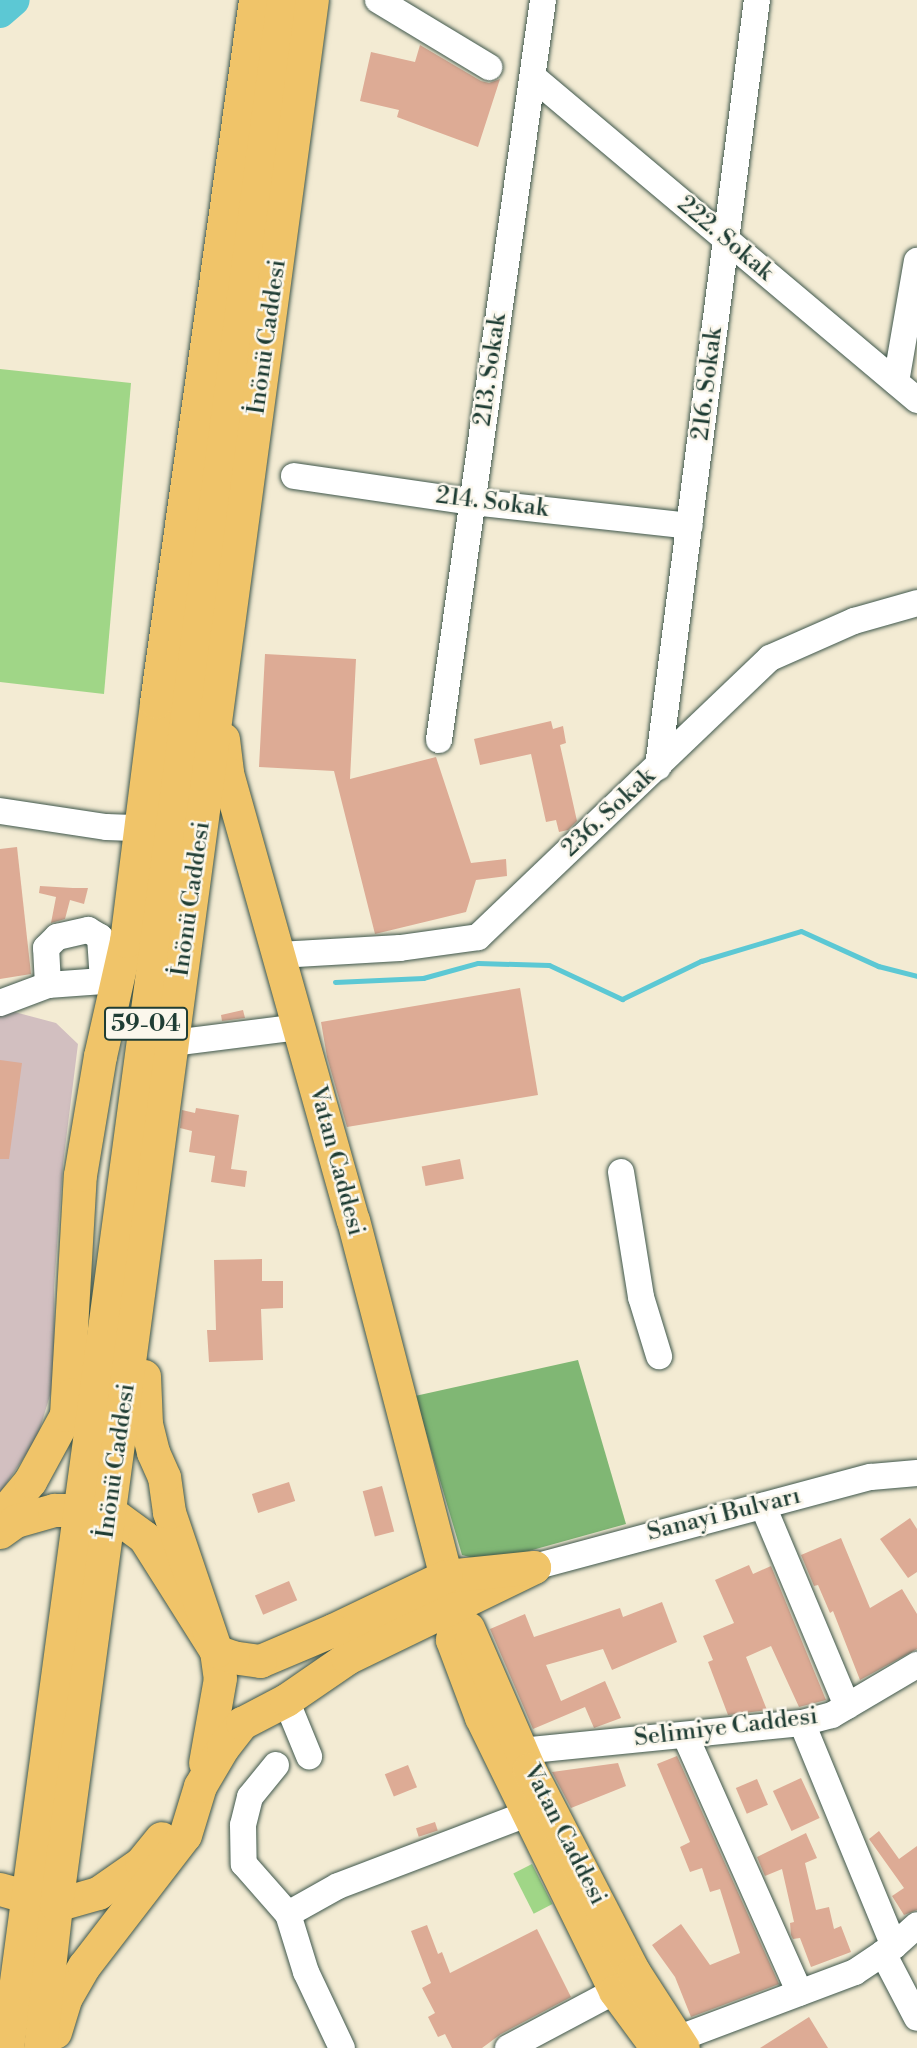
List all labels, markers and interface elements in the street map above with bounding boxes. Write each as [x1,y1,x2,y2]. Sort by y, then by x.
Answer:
street label: 222. Sokak [671,190,779,288]
street label: İnönü Caddesi [243,258,293,416]
street label: 213. Sokak [469,312,513,428]
street label: 216. Sokak [687,326,729,442]
street label: 214. Sokak [434,482,550,524]
street label: 236. Sokak [556,763,662,863]
street label: İnönü Caddesi [167,820,217,978]
road number: 59-04 [104,1004,188,1044]
street label: Vatan Caddesi [302,1083,370,1239]
street label: İnönü Caddesi [92,1382,142,1540]
street label: Sanayi Bulvarı [644,1482,804,1548]
street label: Selimiye Caddesi [633,1702,819,1754]
street label: Vatan Caddesi [516,1760,612,1910]

